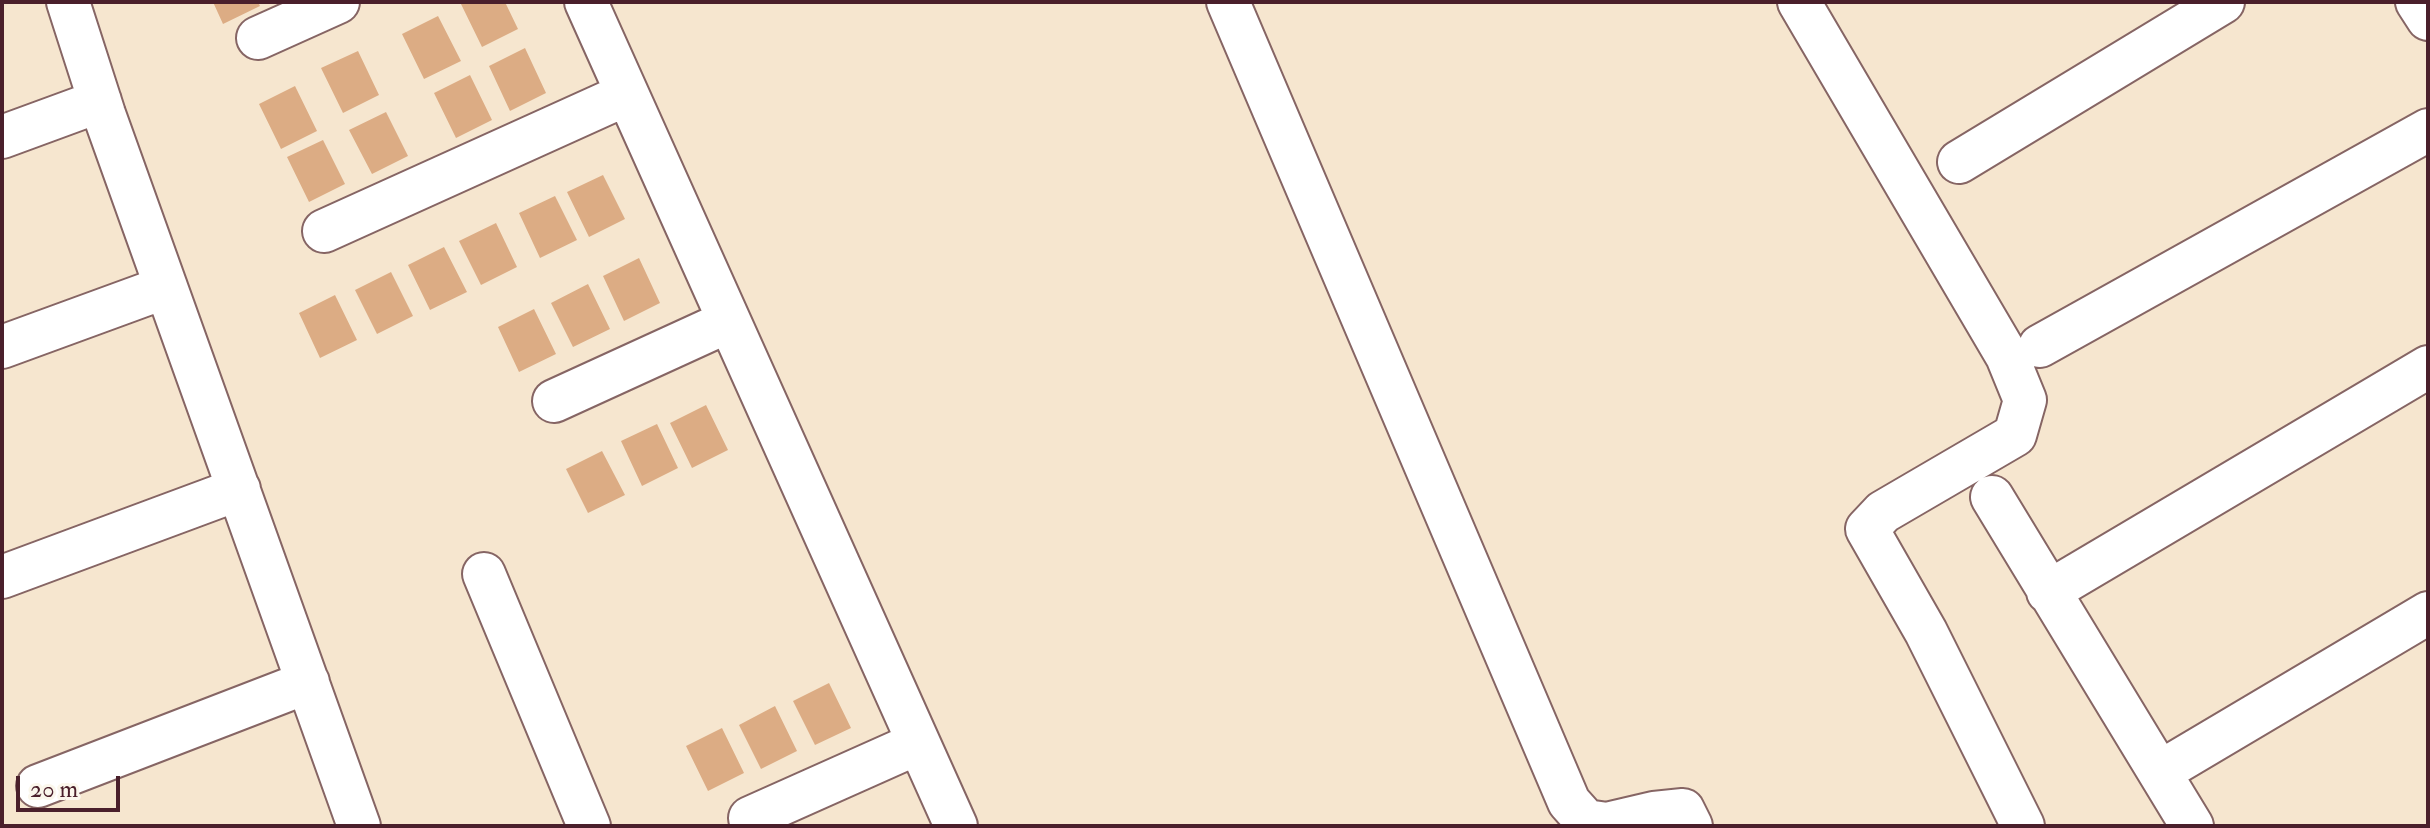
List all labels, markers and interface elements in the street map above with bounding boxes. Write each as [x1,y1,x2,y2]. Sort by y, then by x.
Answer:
scale bar [20,760,124,810]
text: 20 m [30,774,78,805]

